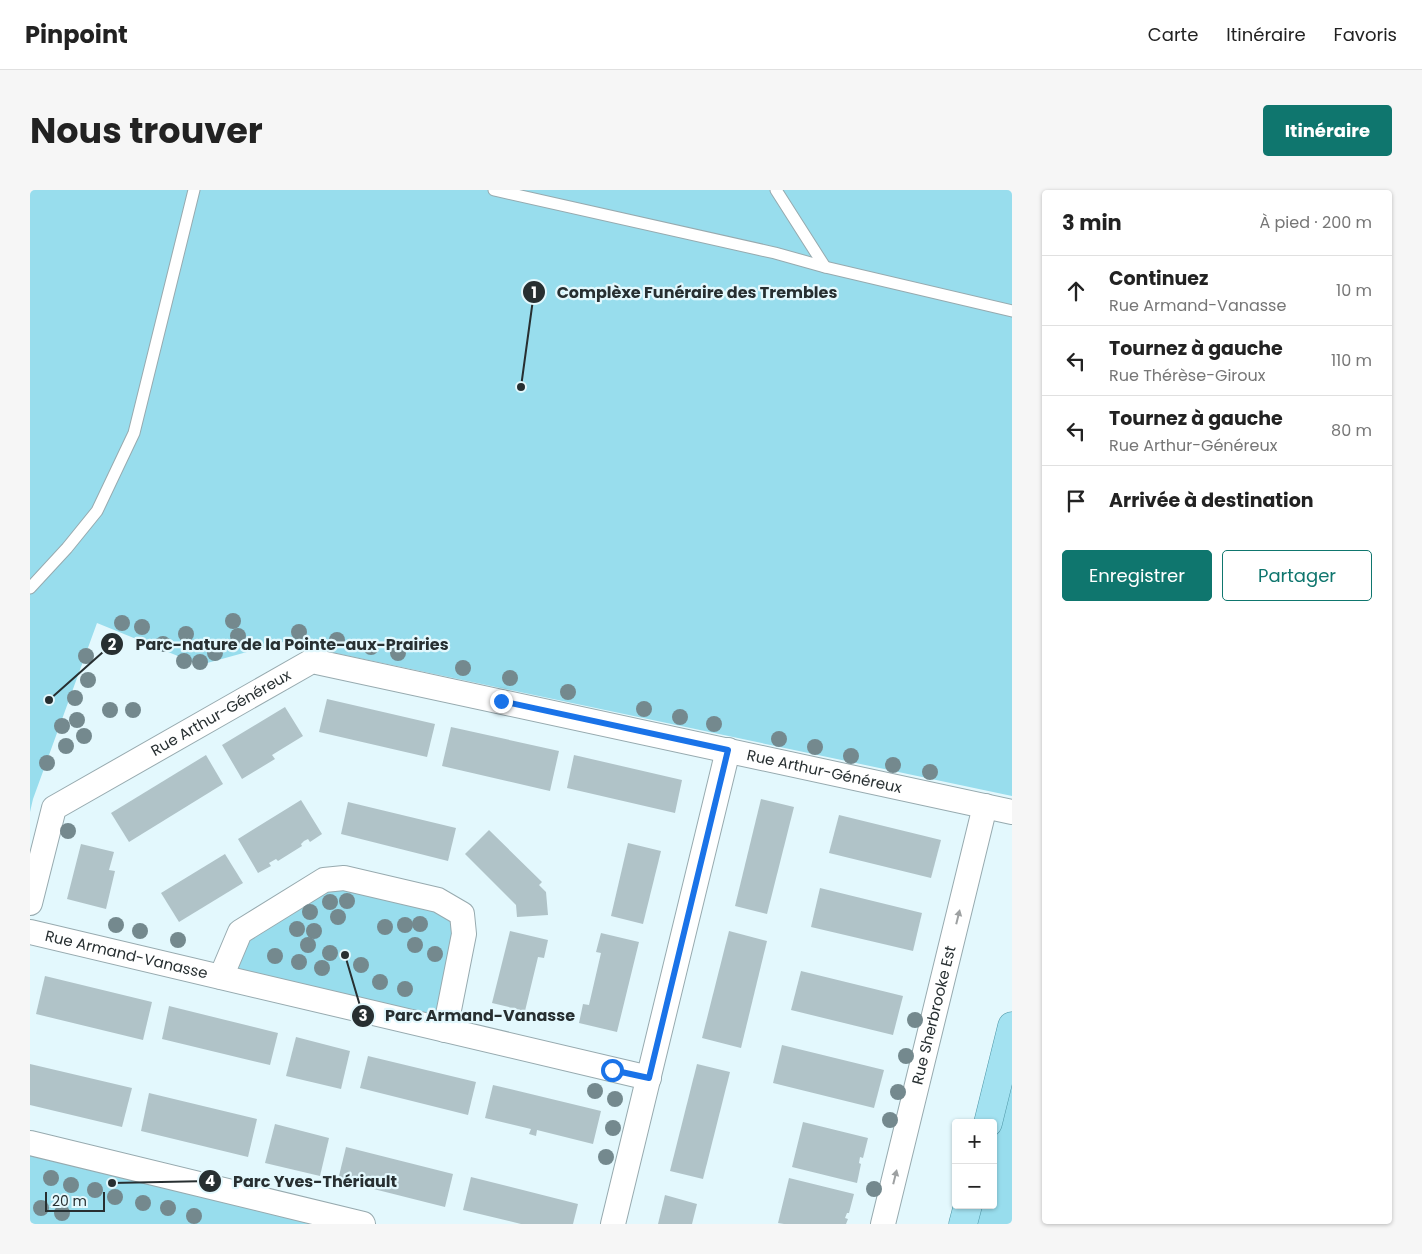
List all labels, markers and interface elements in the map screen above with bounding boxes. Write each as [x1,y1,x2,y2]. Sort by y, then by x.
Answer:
text: Pinpoint [25,18,128,51]
text: Carte [1148,22,1198,47]
text: Itinéraire [1226,22,1306,47]
text: Favoris [1334,22,1397,47]
button: Itinéraire [1263,105,1392,156]
text: Nous trouver [30,106,263,155]
text: 3 min [1062,208,1122,237]
text: À pied · 200 m [1259,211,1372,234]
text: Continuez [1109,265,1208,292]
callout: Complèxe Funéraire des Trembles [521,277,847,308]
icon: ahead [1062,277,1090,305]
text: 10 m [1336,279,1372,302]
text: Complèxe Funéraire des Trembles [557,281,837,304]
text: 1 [531,282,537,303]
text: Rue Armand-Vanasse [1109,294,1286,317]
text: Tournez à gauche [1109,335,1283,362]
icon: left [1062,347,1090,375]
text: 110 m [1331,349,1372,372]
text: Rue Thérèse-Giroux [1109,364,1265,387]
text: Tournez à gauche [1109,405,1283,432]
icon: left [1062,417,1090,445]
text: 80 m [1331,419,1372,442]
text: Rue Arthur-Généreux [1109,434,1277,457]
icon: arrive [1062,487,1090,515]
text: Arrivée à destination [1109,487,1314,514]
button: Enregistrer [1062,550,1212,601]
button: Partager [1222,550,1372,601]
callout: Parc-nature de la Pointe-aux-Prairies [100,629,458,660]
text: Parc-nature de la Pointe-aux-Prairies [135,633,449,656]
text: 2 [108,634,117,655]
street label: Rue Arthur-Généreux [147,664,294,761]
route end [490,690,513,713]
street label: Rue Arthur-Généreux [745,744,904,798]
one-way arrow [954,909,962,924]
street label: Rue Armand-Vanasse [43,925,210,984]
street label: Rue Sherbrooke Est [906,943,961,1087]
callout: Parc Armand-Vanasse [350,1000,585,1031]
text: Parc Armand-Vanasse [385,1004,575,1027]
text: 3 [358,1005,368,1026]
route start [601,1059,624,1082]
map controls [952,1119,997,1209]
button: + [952,1119,997,1164]
button: − [952,1164,997,1209]
callout: Parc Yves-Thériault [198,1166,407,1197]
one-way arrow [891,1169,899,1184]
text: 4 [205,1170,215,1191]
text: Parc Yves-Thériault [233,1170,397,1193]
scale bar [45,1189,105,1212]
text: 20 m [52,1191,87,1211]

